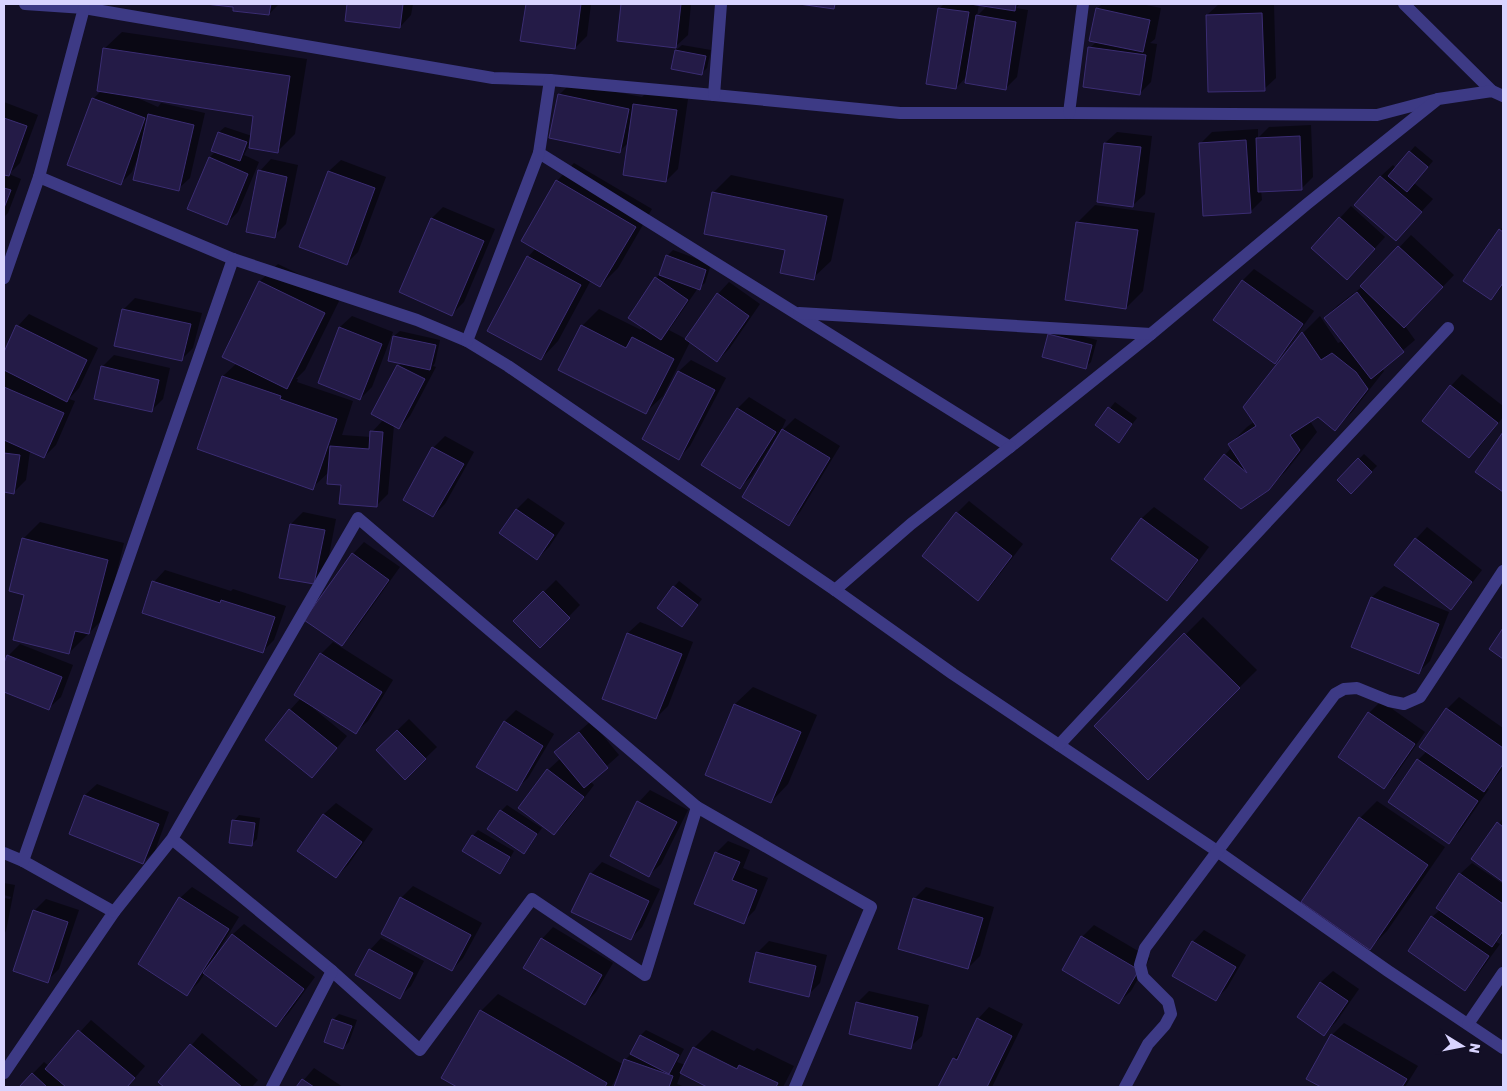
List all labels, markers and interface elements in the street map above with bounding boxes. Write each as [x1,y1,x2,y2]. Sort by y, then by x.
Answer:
north arrow [1437,1021,1487,1071]
text: N [1465,1042,1484,1055]

